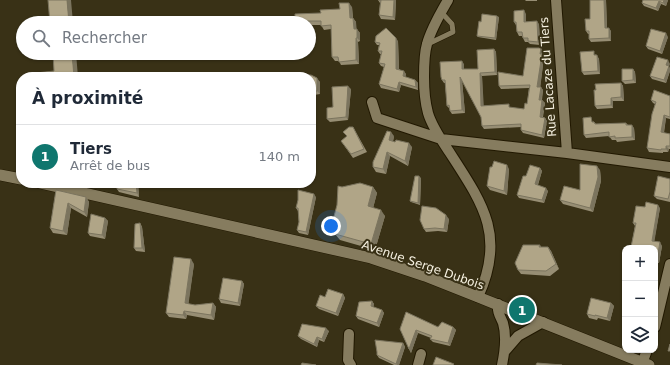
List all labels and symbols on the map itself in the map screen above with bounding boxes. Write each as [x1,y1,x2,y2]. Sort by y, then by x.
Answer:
street label: Rue Lacaze du Tiers [537,17,559,137]
your location [321,216,341,236]
street label: Avenue Serge Dubois [360,237,486,293]
pin: 1 [509,295,535,325]

